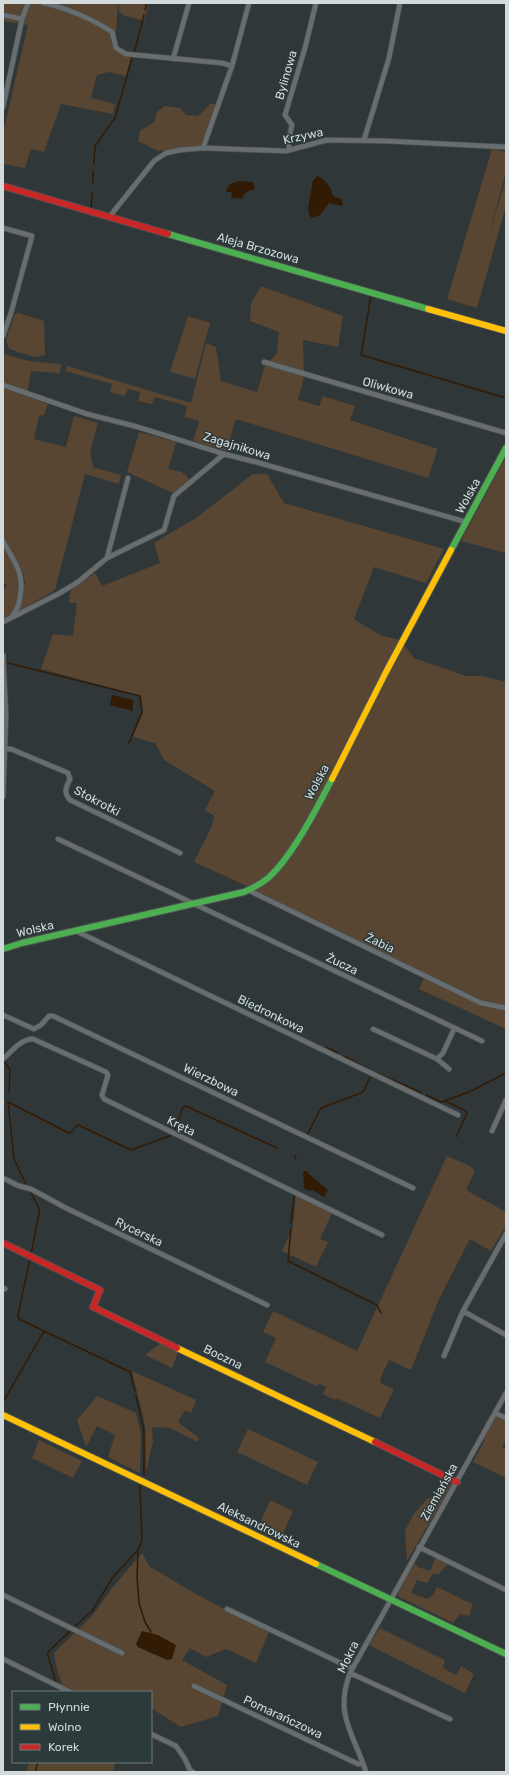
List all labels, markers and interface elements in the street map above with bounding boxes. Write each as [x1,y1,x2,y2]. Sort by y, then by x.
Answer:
street label: Bylinowa [272,49,300,101]
street label: Krzywa [282,125,324,147]
street label: Aleja Brzozowa [215,230,301,266]
street label: Oliwkowa [361,374,415,402]
street label: Zagajnikowa [202,429,272,463]
street label: Wolska [453,476,483,516]
street label: Wolska [302,762,332,802]
street label: Stokrotki [72,783,123,819]
street label: Wolska [15,918,55,940]
street label: Żabia [363,930,397,956]
street label: Żucza [324,950,360,978]
street label: Biedronkowa [236,992,306,1036]
street label: Wierzbowa [181,1061,241,1099]
street label: Kręta [165,1113,197,1139]
street label: Rycerska [113,1215,165,1249]
street label: Boczna [201,1342,245,1372]
street label: Ziemiańska [418,1461,460,1523]
street label: Aleksandrowska [215,1499,303,1551]
street label: Mokra [334,1639,362,1675]
legend [12,1691,152,1763]
street label: Pomarańczowa [241,1693,325,1741]
text: Płynnie [48,1700,90,1714]
text: Wolno [48,1720,81,1734]
text: Korek [48,1740,80,1754]

